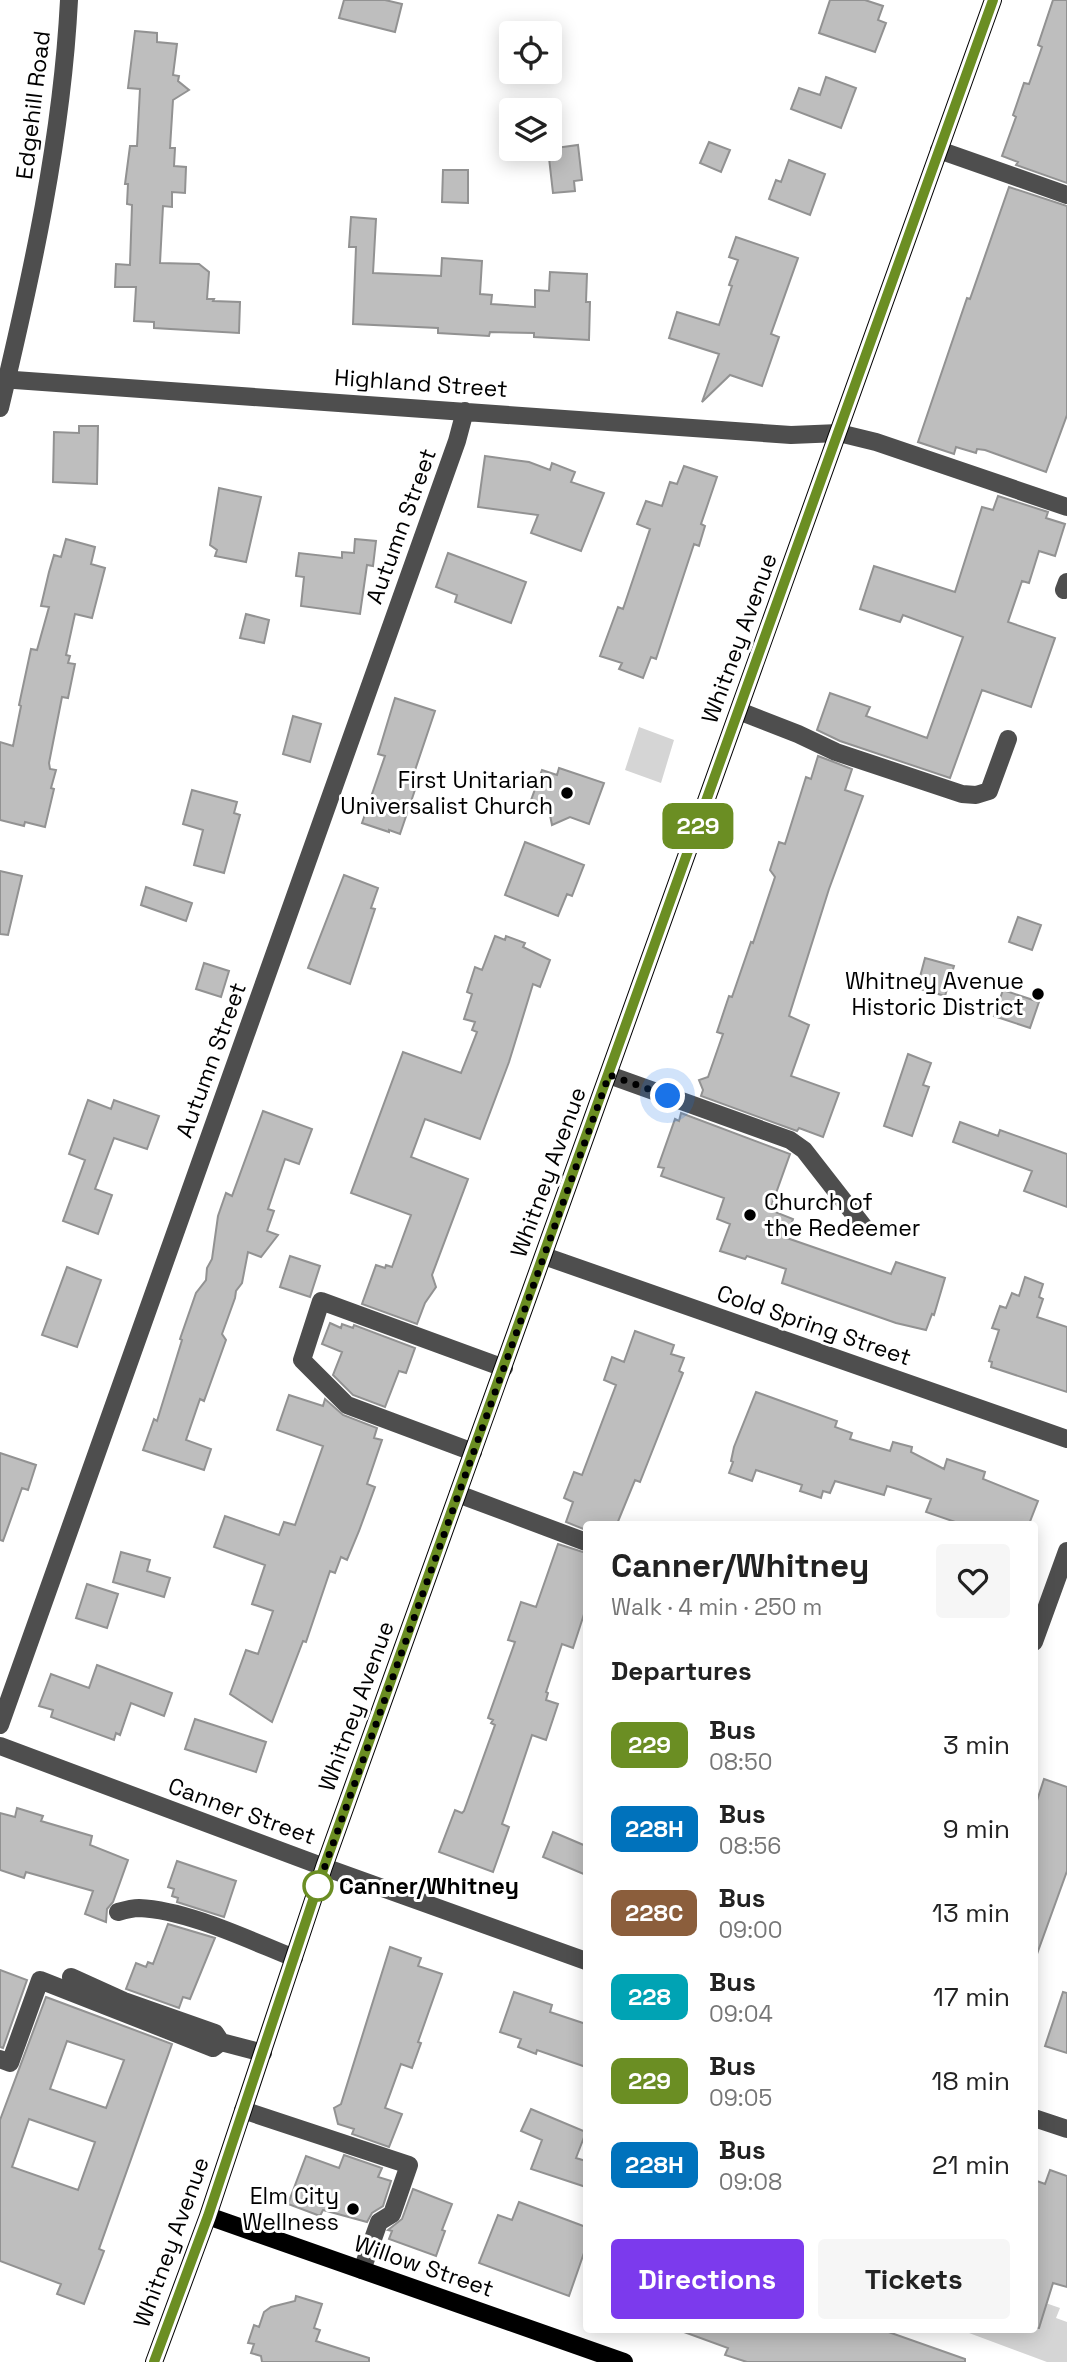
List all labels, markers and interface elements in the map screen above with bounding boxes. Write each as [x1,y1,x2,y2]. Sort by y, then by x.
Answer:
map controls [499,21,562,161]
button: locate [499,21,562,84]
street label: Edgehill Road [9,29,57,181]
button: layers [499,98,562,161]
street label: Highland Street [333,362,509,404]
street label: Autumn Street [359,444,443,608]
street label: Whitney Avenue [694,549,784,727]
place label: First Unitarian Universalist Church [340,765,553,821]
marker: First Unitarian Universalist Church [559,785,575,801]
line badge: 229 [658,803,738,849]
text: 229 [676,810,720,841]
place label: Whitney Avenue Historic District [845,966,1024,1022]
street label: Autumn Street [169,978,253,1142]
marker: Whitney Avenue Historic District [1030,986,1046,1002]
your location [650,1078,685,1113]
street label: Whitney Avenue [503,1083,593,1261]
place label: Church of the Redeemer [764,1187,920,1243]
marker: Church of the Redeemer [742,1207,758,1223]
street label: Cold Spring Street [713,1278,915,1372]
button: heart [936,1544,1010,1618]
text: Canner/Whitney [611,1545,869,1587]
text: Walk · 4 min · 250 m [611,1592,822,1622]
street label: Whitney Avenue [311,1617,401,1795]
text: Departures [611,1654,752,1688]
text: Bus [709,1713,756,1747]
text: 3 min [943,1728,1010,1762]
text: 229 [628,1729,671,1760]
text: 08:50 [709,1747,772,1777]
street label: Canner Street [164,1770,320,1852]
text: Bus [719,1797,766,1831]
text: 9 min [943,1812,1010,1846]
text: 228H [625,1813,684,1844]
text: 08:56 [719,1831,781,1861]
marker: Canner/Whitney [303,1871,333,1901]
place label: Canner/Whitney [339,1871,519,1901]
text: Bus [718,1881,765,1915]
text: 13 min [932,1896,1010,1930]
text: 228C [625,1897,683,1928]
text: 09:00 [718,1915,783,1945]
text: Bus [709,1965,756,1999]
text: 17 min [933,1980,1010,2014]
text: 228 [628,1981,671,2012]
text: 09:04 [709,1999,773,2029]
text: Bus [709,2049,756,2083]
text: 18 min [932,2064,1010,2098]
text: 229 [628,2065,671,2096]
text: 09:05 [709,2083,772,2113]
text: Bus [719,2133,766,2167]
text: 21 min [932,2148,1010,2182]
text: 228H [625,2149,684,2180]
street label: Whitney Avenue [126,2153,216,2331]
text: 09:08 [719,2167,782,2197]
place label: Elm City Wellness [242,2181,339,2237]
marker: Elm City Wellness [345,2201,361,2217]
street label: Willow Street [350,2228,498,2304]
button: Directions [611,2239,804,2319]
button: Tickets [818,2239,1010,2319]

